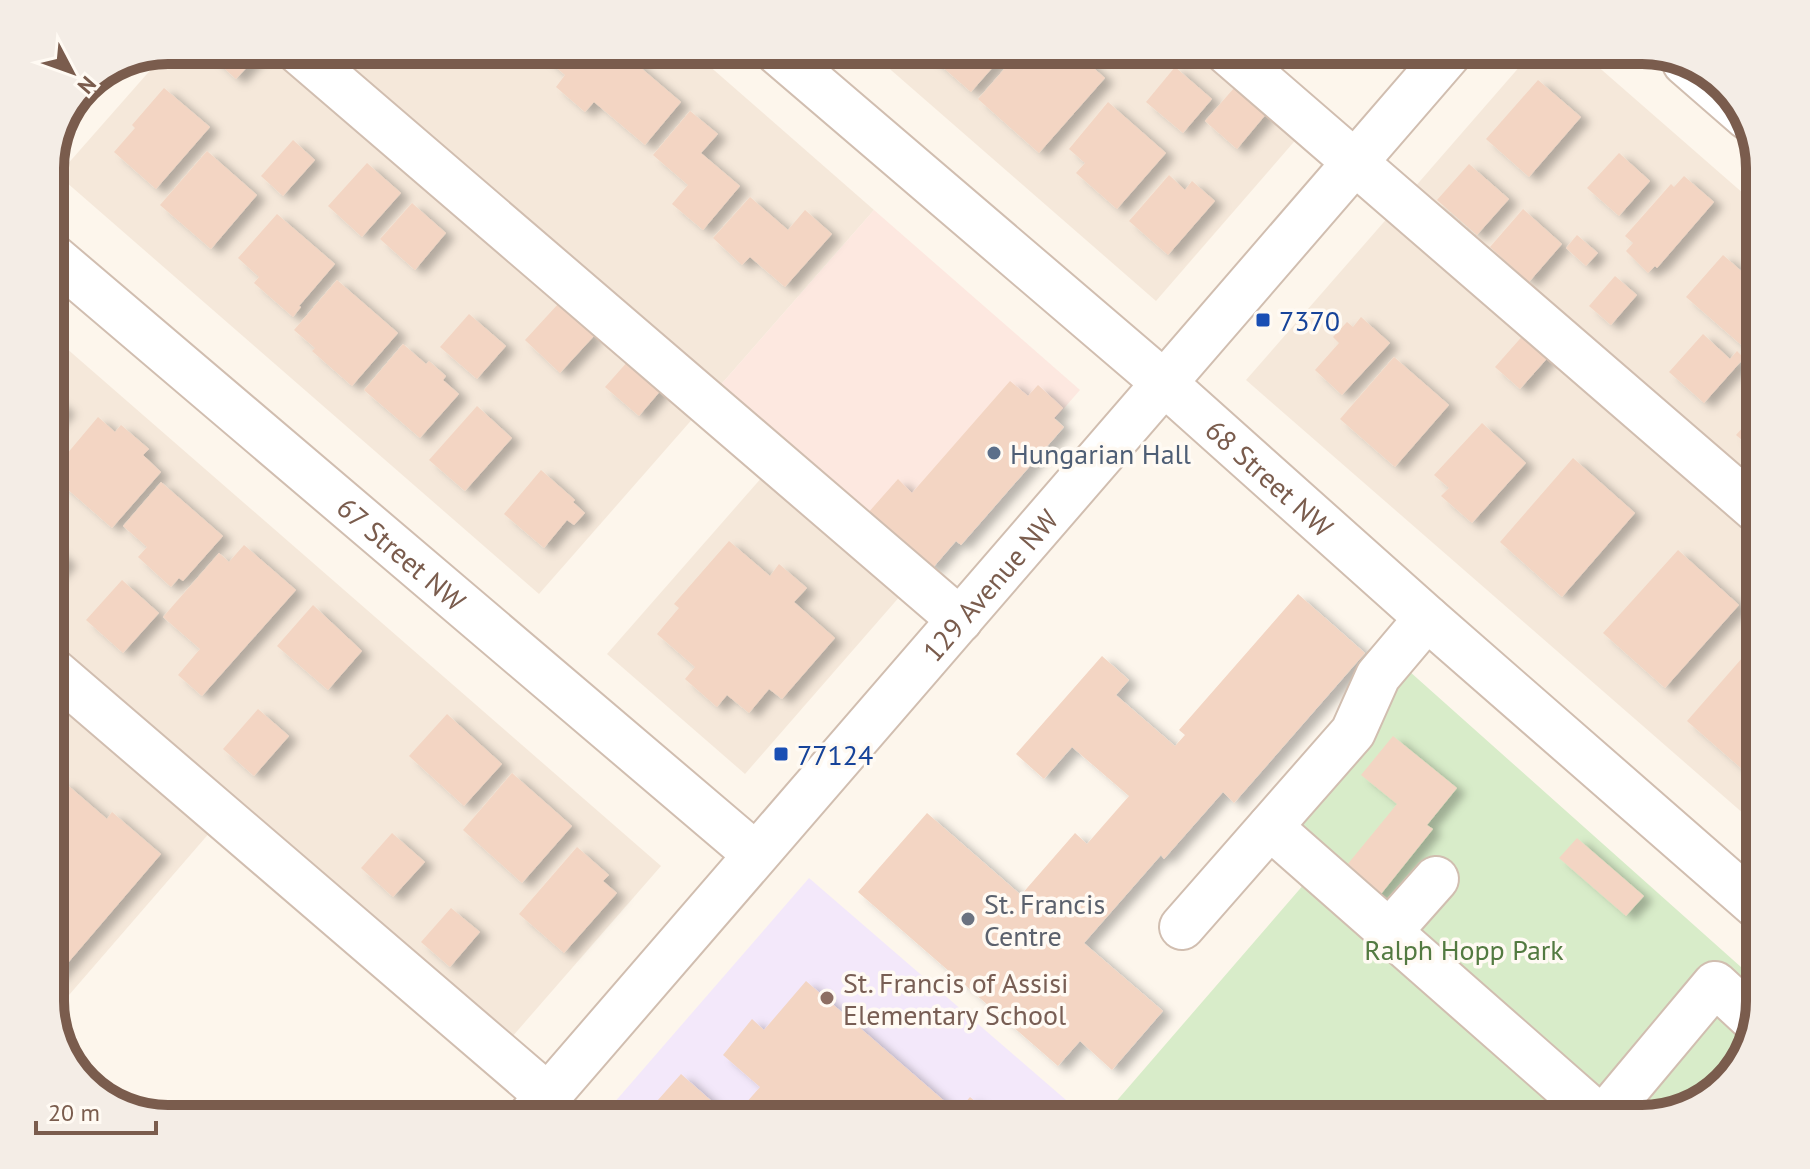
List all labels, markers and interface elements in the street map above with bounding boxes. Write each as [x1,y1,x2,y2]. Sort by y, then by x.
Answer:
north arrow [32,32,112,112]
text: N [72,70,102,100]
place label: 7370 [1279,302,1340,339]
marker: 7370 [1254,311,1272,329]
street label: 68 Street NW [1198,411,1342,544]
place label: Hungarian Hall [1010,435,1191,472]
marker: Hungarian Hall [985,444,1003,462]
street label: 67 Street NW [330,488,474,619]
street label: 129 Avenue NW [914,501,1066,669]
place label: 77124 [797,736,873,773]
marker: 77124 [772,745,790,763]
place label: St. Francis Centre [984,885,1105,954]
marker: St. Francis Centre [959,910,977,928]
park label: Ralph Hopp Park [1364,931,1564,968]
place label: St. Francis of Assisi Elementary School [843,964,1069,1033]
marker: St. Francis of Assisi Elementary School [818,989,836,1007]
scale bar [36,1085,156,1135]
text: 20 m [48,1097,100,1128]

